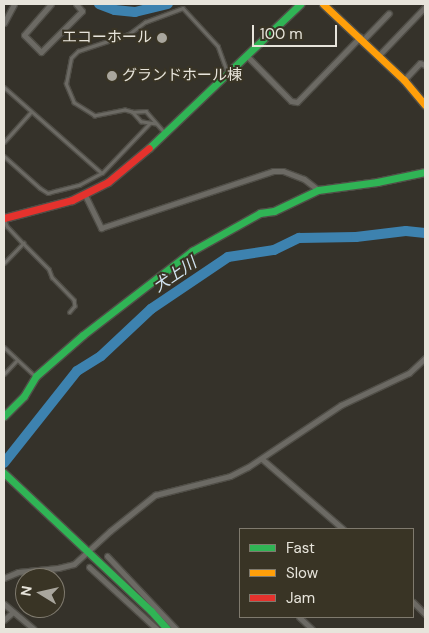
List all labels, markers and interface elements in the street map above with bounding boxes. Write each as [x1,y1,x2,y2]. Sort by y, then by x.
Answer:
scale bar [254,15,339,47]
text: 100 m [260,24,303,44]
place label: エコーホール [62,29,152,47]
marker: エコーホール [156,32,168,44]
place label: グランドホール棟 [122,67,242,85]
marker: グランドホール棟 [106,70,118,82]
water label: 犬上川 [150,254,200,296]
legend [239,528,414,618]
text: Fast [286,538,315,558]
text: Slow [286,563,318,583]
north arrow [15,568,65,618]
text: N [16,584,36,597]
text: Jam [286,588,315,608]

